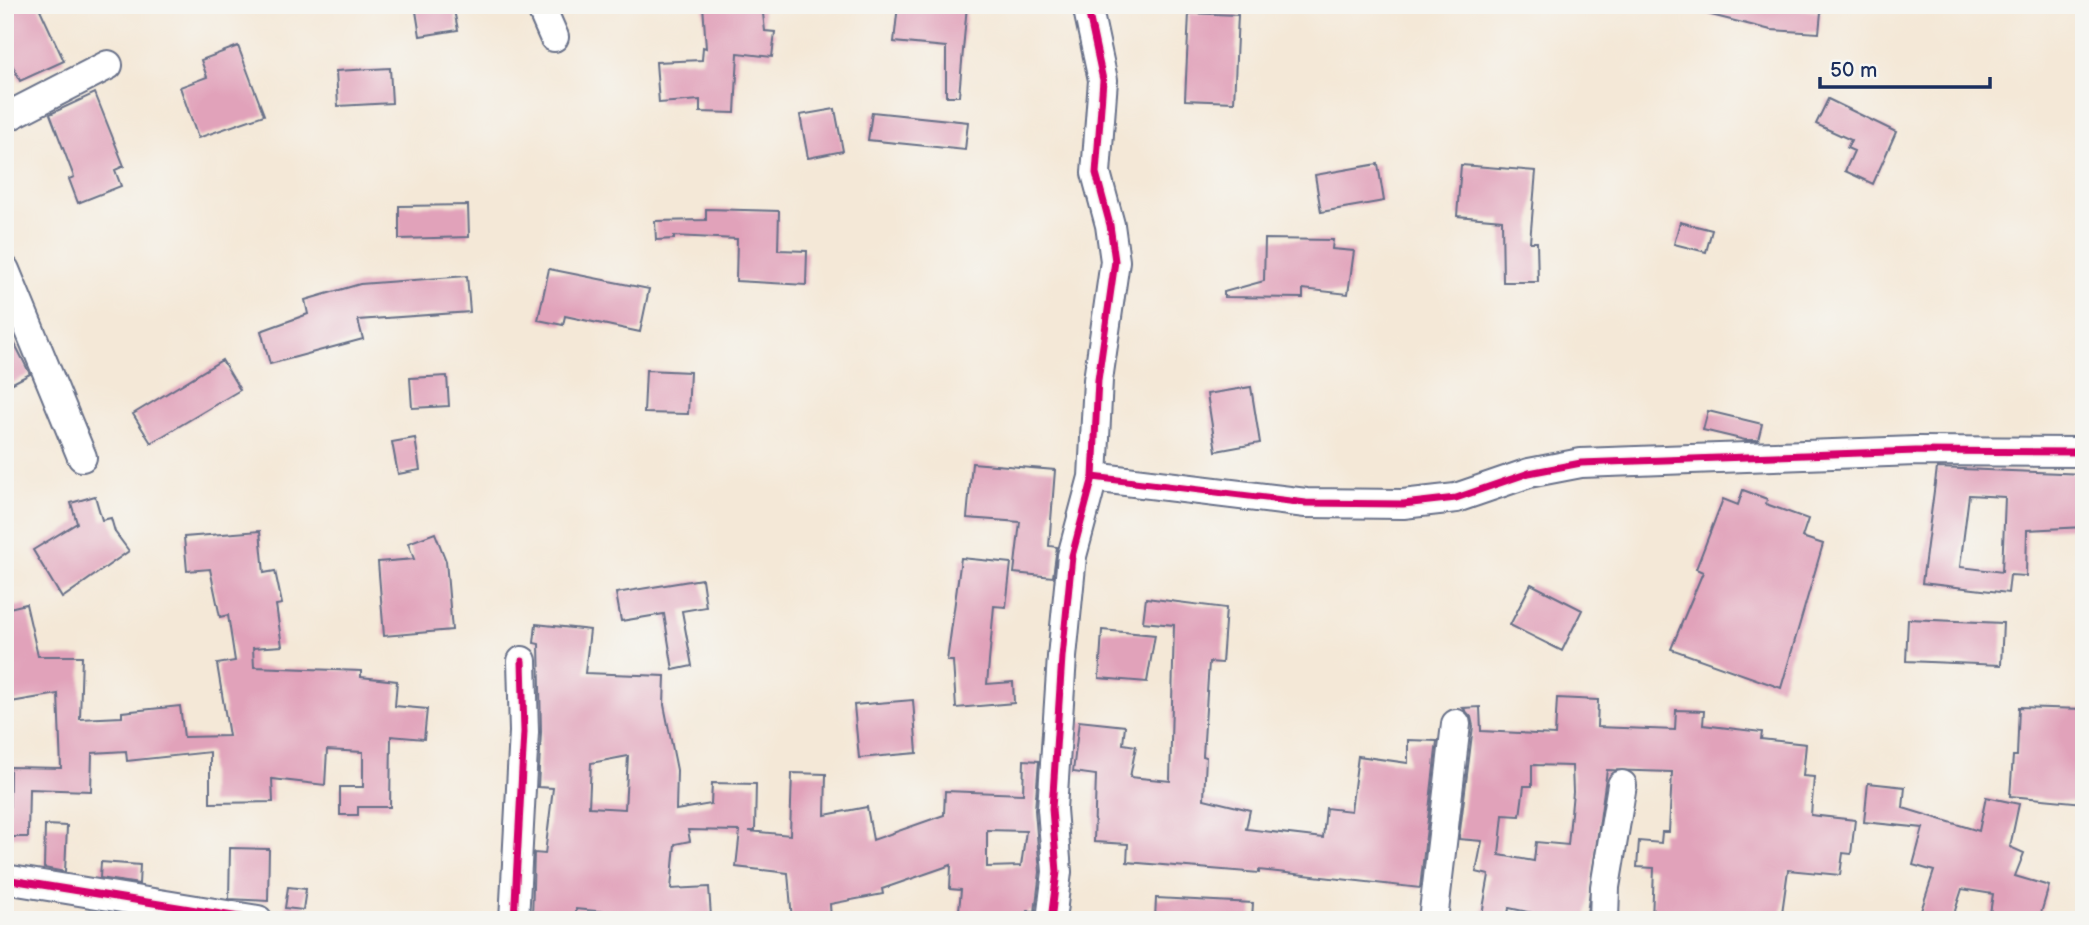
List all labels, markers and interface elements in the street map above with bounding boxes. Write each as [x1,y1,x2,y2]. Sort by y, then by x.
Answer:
scale bar [1820,46,1989,90]
text: 50 m [1830,58,1877,83]

